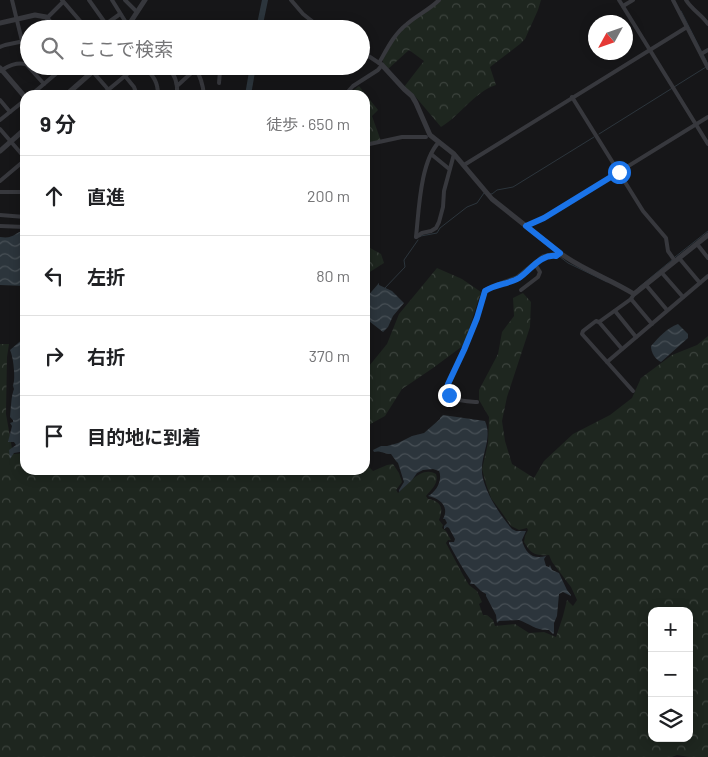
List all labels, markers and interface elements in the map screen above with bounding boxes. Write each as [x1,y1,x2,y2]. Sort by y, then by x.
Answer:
north arrow [588,15,633,60]
search box [20,20,370,75]
icon: search [38,34,66,62]
text: ここで検索 [78,37,173,60]
text: 9 分 [40,111,76,136]
text: 徒歩 · 650 m [266,114,350,133]
route start [608,161,631,184]
icon: ahead [40,182,68,210]
text: 直進 [87,185,125,208]
text: 200 m [307,186,350,205]
icon: left [40,262,68,290]
text: 左折 [87,265,125,288]
text: 80 m [316,266,350,285]
icon: right [40,342,68,370]
text: 右折 [87,345,125,368]
text: 370 m [309,346,350,365]
route end [438,384,461,407]
icon: arrive [40,422,68,450]
text: 目的地に到着 [87,425,201,448]
map controls [648,607,693,742]
button: + [648,607,693,652]
button: − [648,652,693,697]
button: layers [648,697,693,742]

